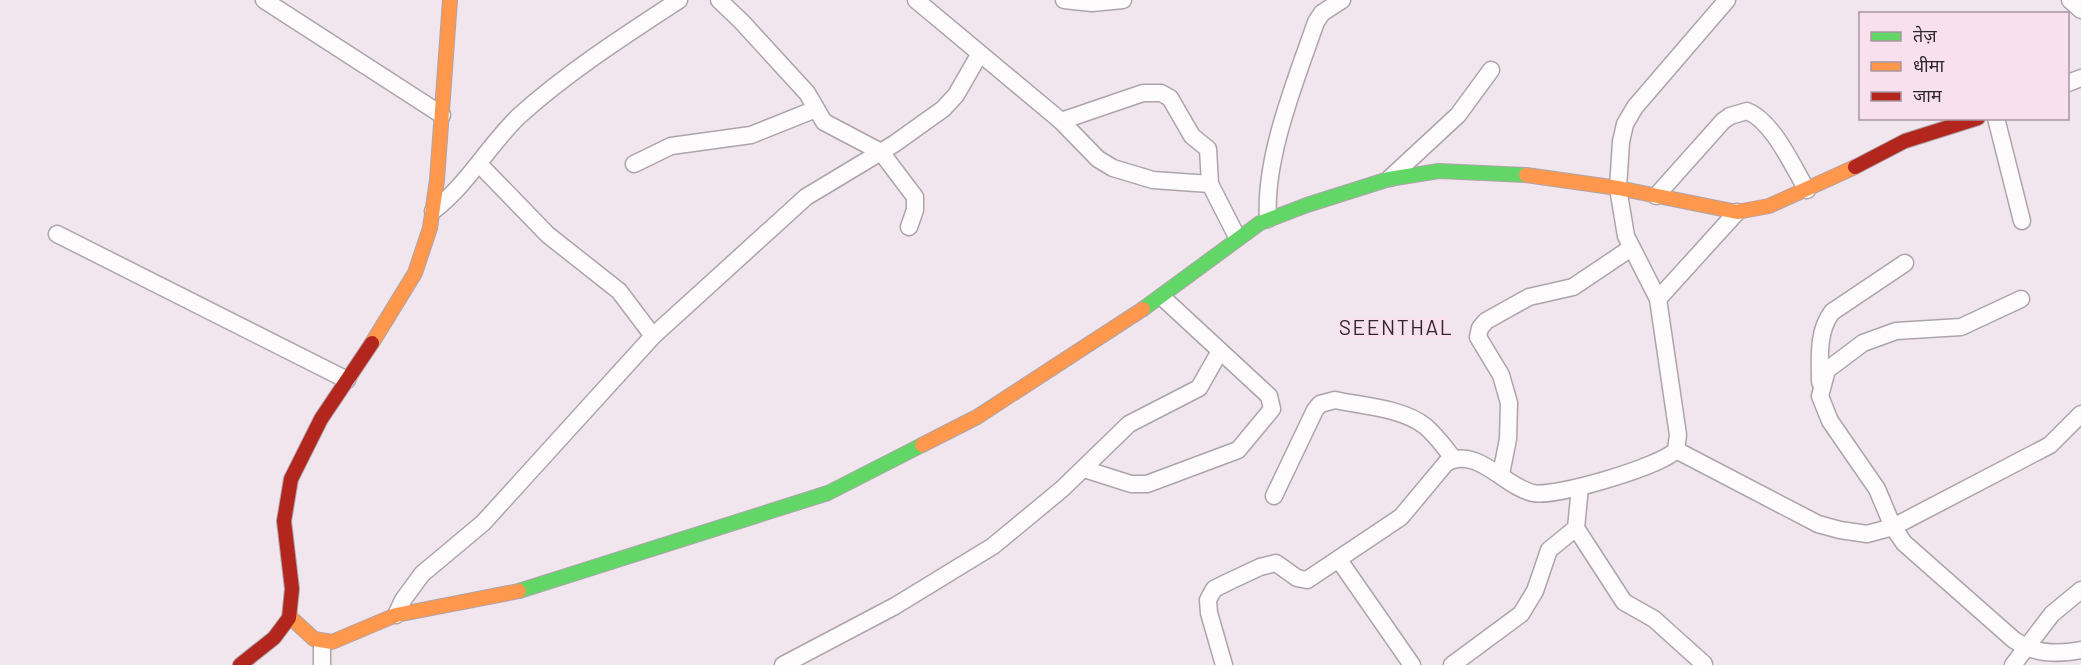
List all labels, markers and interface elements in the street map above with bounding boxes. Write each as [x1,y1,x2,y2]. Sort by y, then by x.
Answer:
legend [1859,12,2069,120]
text: तेज़ [1913,24,1937,46]
text: धीमा [1913,54,1944,76]
text: जाम [1913,84,1943,106]
district label: SEENTHAL [1339,314,1453,339]

